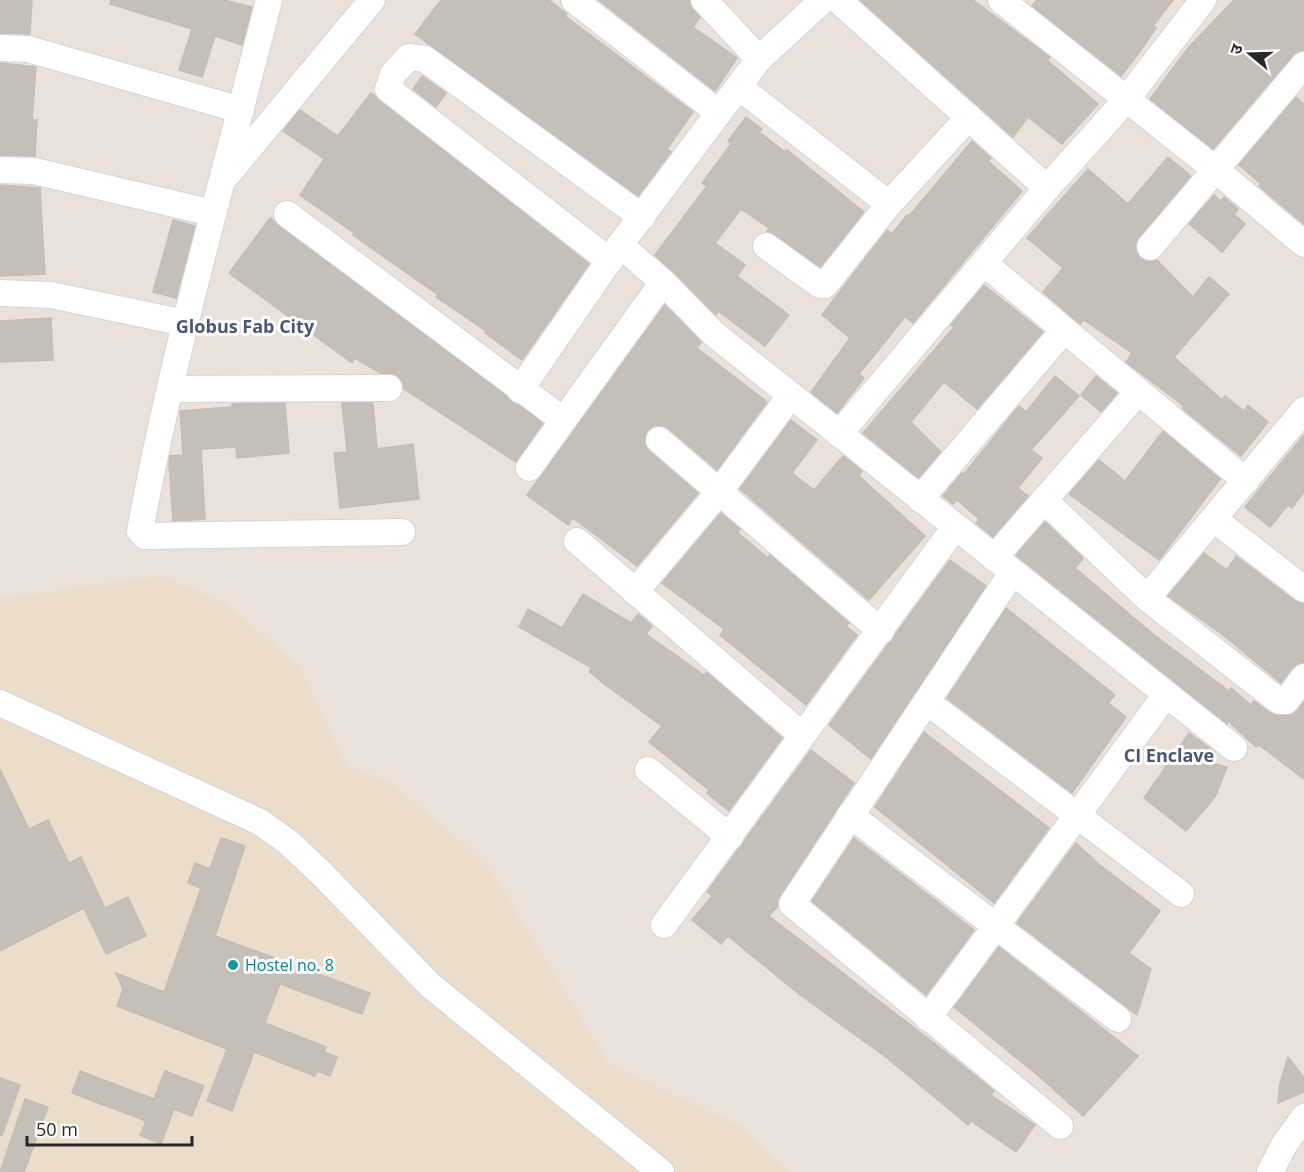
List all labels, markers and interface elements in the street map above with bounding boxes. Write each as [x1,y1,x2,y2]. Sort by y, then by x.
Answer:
north arrow [1220,24,1280,84]
text: उ [1224,41,1248,57]
district label: Globus Fab City [176,314,315,338]
district label: CI Enclave [1124,743,1214,767]
place label: Hostel no. 8 [245,954,334,976]
marker: Hostel no. 8 [226,958,240,972]
scale bar [27,1109,192,1147]
text: 50 m [36,1117,78,1141]

